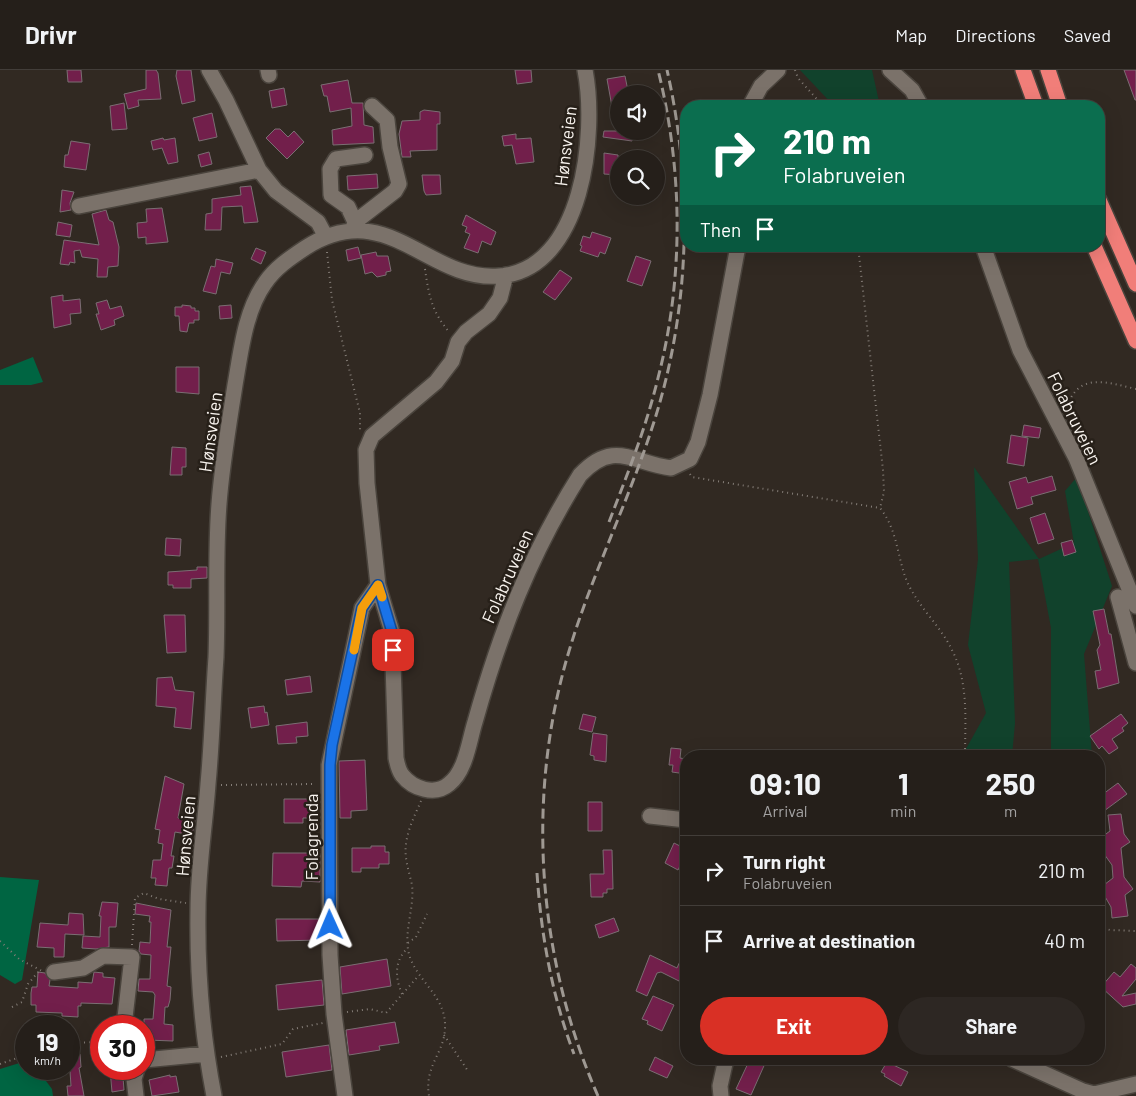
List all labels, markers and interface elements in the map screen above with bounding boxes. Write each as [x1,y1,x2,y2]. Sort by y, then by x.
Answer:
text: Drivr [25,20,77,49]
text: Map [895,24,927,46]
text: Directions [955,24,1036,46]
text: Saved [1064,24,1111,46]
map controls [610,85,665,205]
button: sound [610,85,665,140]
street label: Hønsveien [549,105,581,187]
text: 210 m [783,119,871,161]
icon: right [700,120,765,185]
button: search [610,150,665,205]
text: Folabruveien [783,161,906,187]
icon: arrive [751,215,779,243]
text: Then [700,218,741,241]
street label: Folabruveien [1043,368,1107,468]
street label: Hønsveien [193,390,227,474]
street label: Folabruveien [477,526,537,626]
pin [372,629,414,671]
icon: arrive [379,636,407,664]
text: 09:10 [749,765,821,801]
text: 1 [898,765,909,801]
text: 250 [986,765,1036,801]
street label: Folagrenda [300,794,322,880]
street label: Hønsveien [171,795,199,877]
text: Arrival [763,801,808,820]
text: min [890,801,916,820]
text: m [1004,801,1017,820]
text: Turn right [743,850,825,873]
icon: right [700,857,728,885]
text: 210 m [1038,859,1085,882]
text: Folabruveien [743,873,832,892]
position arrow [303,898,355,950]
icon: arrive [700,927,728,955]
text: Arrive at destination [743,929,915,952]
text: 40 m [1044,929,1085,952]
button: Exit [700,997,888,1055]
button: Share [898,997,1085,1055]
speed limit sign: 30 [90,1015,155,1080]
text: 19 [36,1026,59,1056]
text: km/h [34,1053,61,1067]

